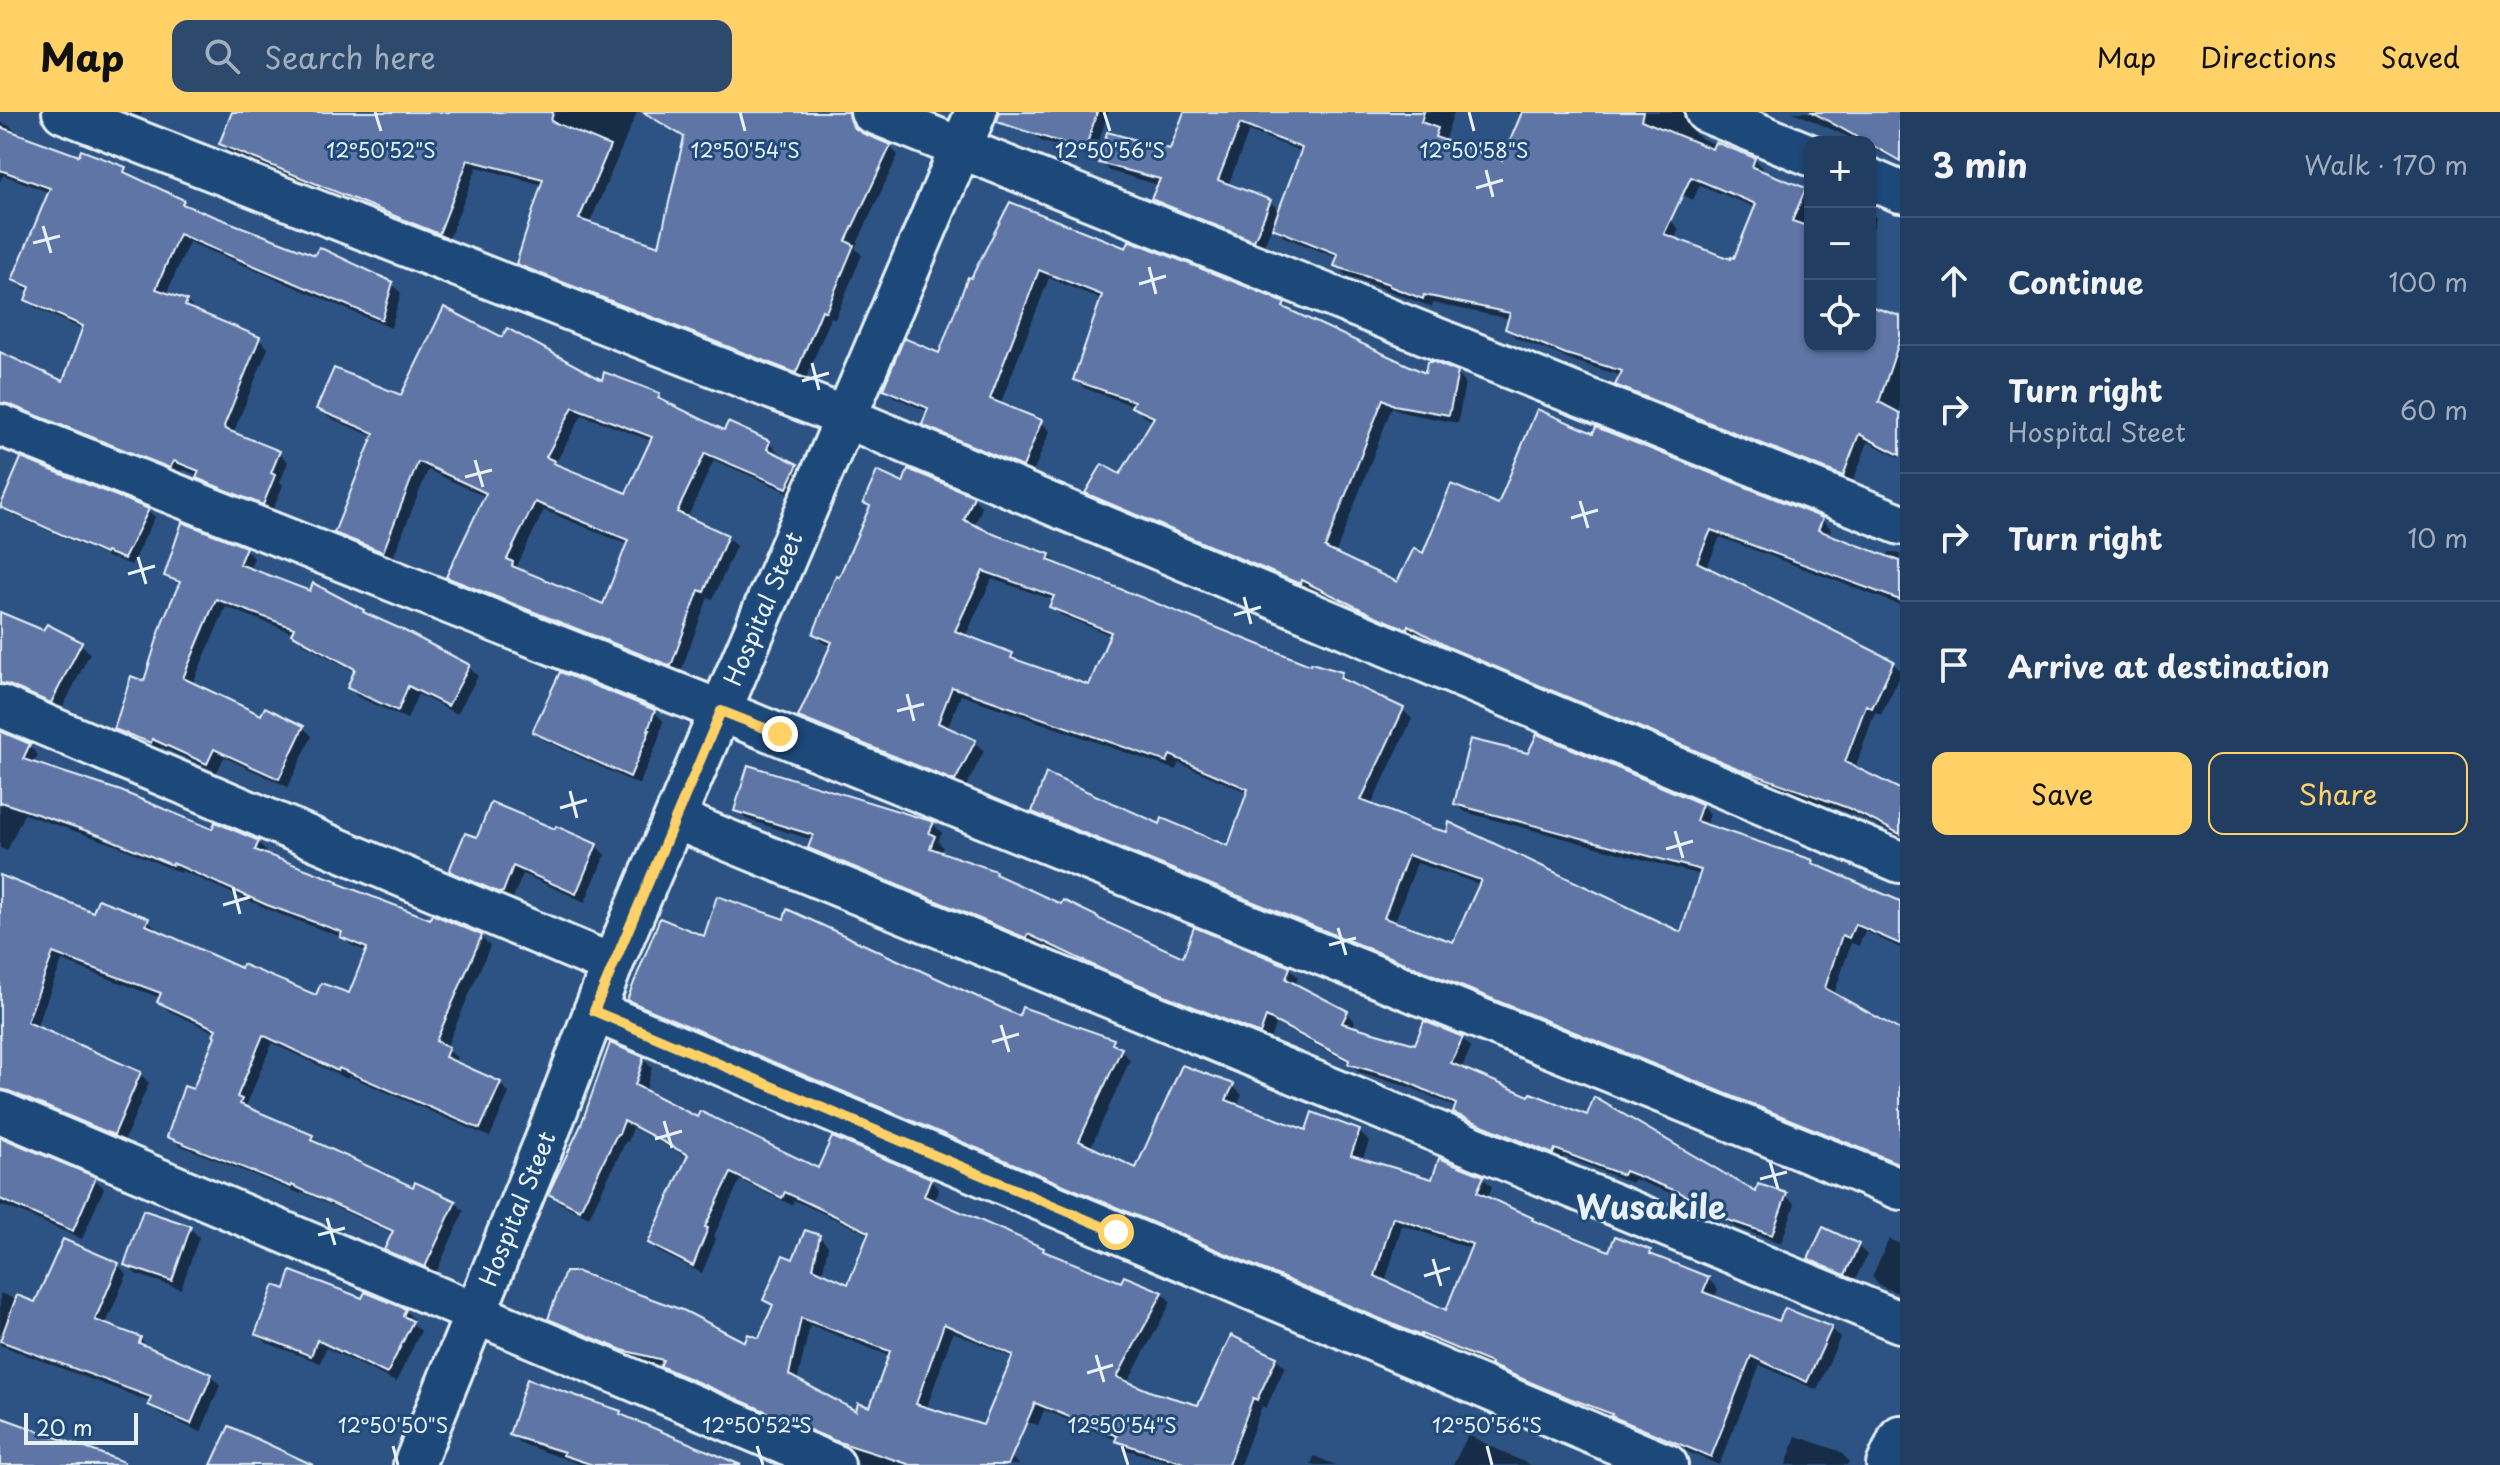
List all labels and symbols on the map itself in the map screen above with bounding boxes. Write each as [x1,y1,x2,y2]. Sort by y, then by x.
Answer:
text: 12°50'52"S [326,135,436,165]
text: 12°50'54"S [690,135,800,165]
text: 12°50'56"S [1055,135,1165,165]
text: 12°50'58"S [1420,135,1528,165]
street label: Hospital Steet [714,525,811,691]
route end [762,716,798,752]
street label: Hospital Steet [469,1125,564,1291]
district label: Wusakile [1576,1182,1726,1230]
route start [1098,1214,1134,1250]
scale bar [24,1409,138,1445]
text: 12°50'50"S [338,1410,448,1440]
text: 12°50'52"S [702,1410,812,1440]
text: 12°50'54"S [1067,1410,1177,1440]
text: 12°50'56"S [1432,1410,1542,1440]

